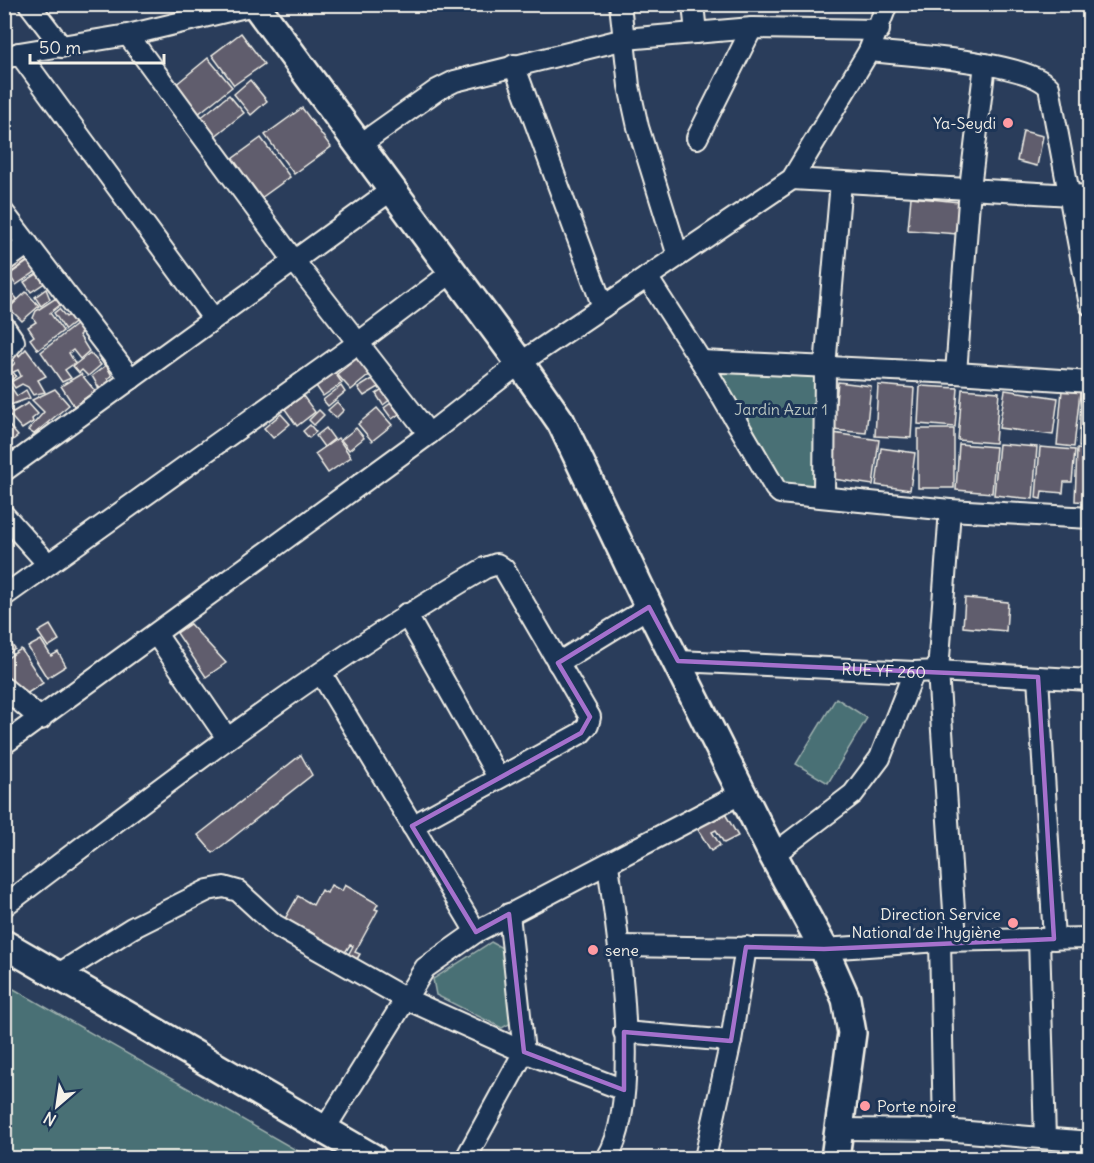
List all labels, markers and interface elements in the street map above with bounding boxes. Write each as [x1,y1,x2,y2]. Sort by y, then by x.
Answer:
scale bar [30,27,164,65]
text: 50 m [39,36,81,59]
place label: Ya-Seydi [933,113,996,133]
marker: Ya-Seydi [1001,116,1015,130]
park label: Jardin Azur 1 [734,399,828,419]
street label: RUE YF 260 [841,659,926,682]
place label: Direction Service National de l'hygiène [852,904,1001,942]
marker: Direction Service National de l'hygiène [1006,916,1020,930]
place label: sene [605,940,639,960]
marker: sene [586,943,600,957]
north arrow [27,1076,87,1136]
place label: Porte noire [877,1096,956,1116]
marker: Porte noire [858,1099,872,1113]
text: N [40,1108,59,1131]

